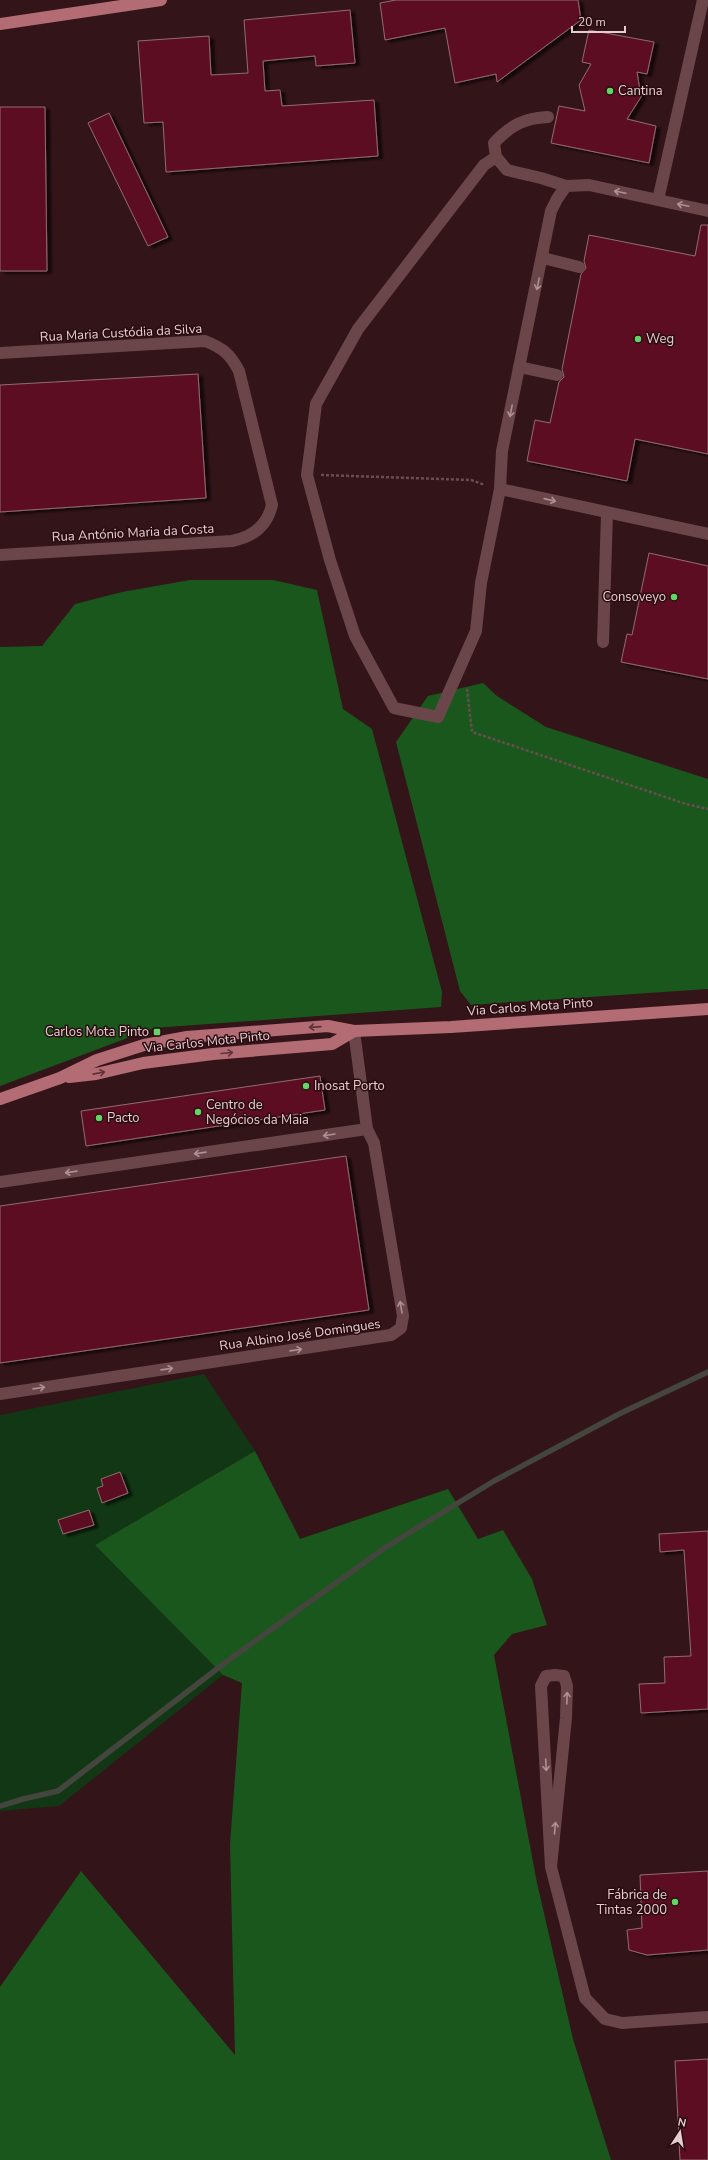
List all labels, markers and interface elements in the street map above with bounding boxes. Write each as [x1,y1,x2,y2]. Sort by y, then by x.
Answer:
scale bar [572,8,625,34]
text: 20 m [578,14,606,30]
place label: Cantina [618,82,663,100]
marker: Cantina [605,86,615,96]
one-way arrow [614,187,627,195]
one-way arrow [677,201,690,209]
one-way arrow [533,277,541,290]
street label: Rua Maria Custódia da Silva [39,320,203,346]
place label: Weg [646,330,674,348]
marker: Weg [633,334,643,344]
one-way arrow [506,404,514,417]
one-way arrow [543,497,556,505]
street label: Rua António Maria da Costa [51,520,215,546]
place label: Consoveyo [602,588,666,606]
marker: Consoveyo [669,592,679,602]
street label: Via Carlos Mota Pinto [465,994,594,1020]
place label: Carlos Mota Pinto [45,1023,149,1041]
one-way arrow [309,1024,322,1031]
street label: Via Carlos Mota Pinto [142,1026,271,1058]
marker: Carlos Mota Pinto [152,1027,162,1037]
one-way arrow [220,1049,233,1056]
one-way arrow [92,1069,105,1077]
place label: Inosat Porto [314,1077,385,1095]
marker: Inosat Porto [301,1081,311,1091]
place label: Centro de Negócios da Maia [206,1096,309,1129]
marker: Centro de Negócios da Maia [193,1107,203,1117]
place label: Pacto [107,1109,140,1127]
marker: Pacto [94,1113,104,1123]
one-way arrow [323,1131,336,1139]
one-way arrow [194,1149,207,1157]
one-way arrow [65,1168,78,1176]
one-way arrow [397,1301,405,1314]
street label: Rua Albino José Domingues [218,1315,382,1355]
one-way arrow [289,1346,302,1354]
one-way arrow [160,1365,173,1373]
one-way arrow [32,1384,45,1392]
one-way arrow [563,1692,570,1705]
one-way arrow [542,1758,549,1771]
one-way arrow [551,1822,559,1835]
place label: Fábrica de Tintas 2000 [597,1886,667,1919]
marker: Fábrica de Tintas 2000 [670,1897,680,1907]
north arrow [660,2112,700,2152]
text: N [676,2115,688,2131]

